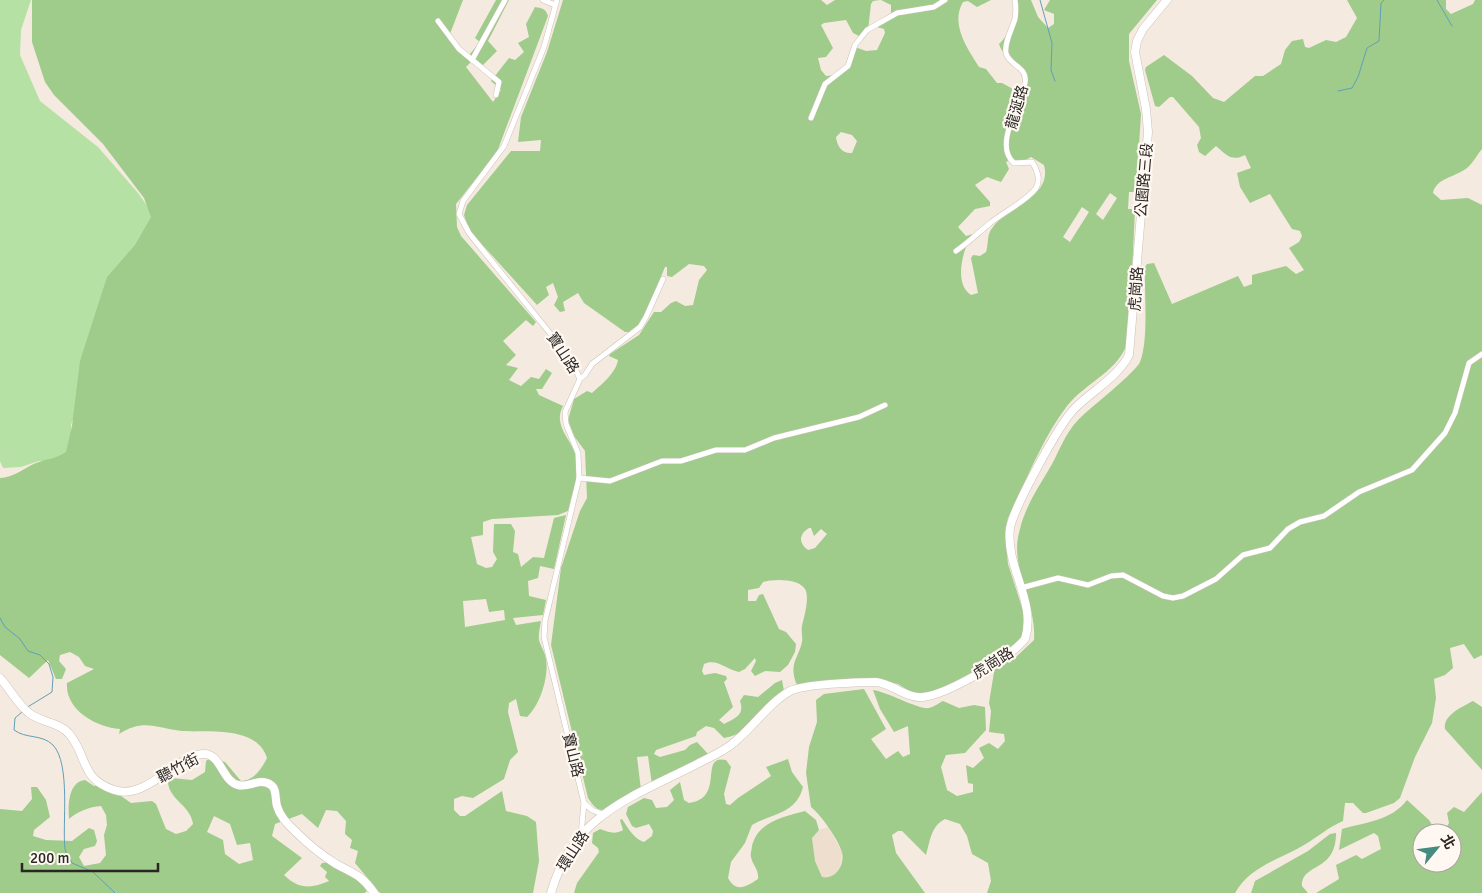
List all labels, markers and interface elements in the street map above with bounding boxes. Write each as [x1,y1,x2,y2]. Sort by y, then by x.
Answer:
street label: 龍涎路 [1002,83,1032,131]
street label: 公園路三段 [1132,142,1156,218]
street label: 虎崗路 [1125,266,1147,312]
street label: 寶山路 [543,329,583,377]
street label: 虎崗路 [969,643,1017,683]
street label: 寶山路 [559,731,587,779]
street label: 聽竹街 [154,749,202,787]
north arrow [1412,823,1462,873]
street label: 環山路 [553,827,593,875]
text: 北 [1437,832,1459,852]
scale bar [22,840,159,872]
text: 200 m [30,849,70,867]

